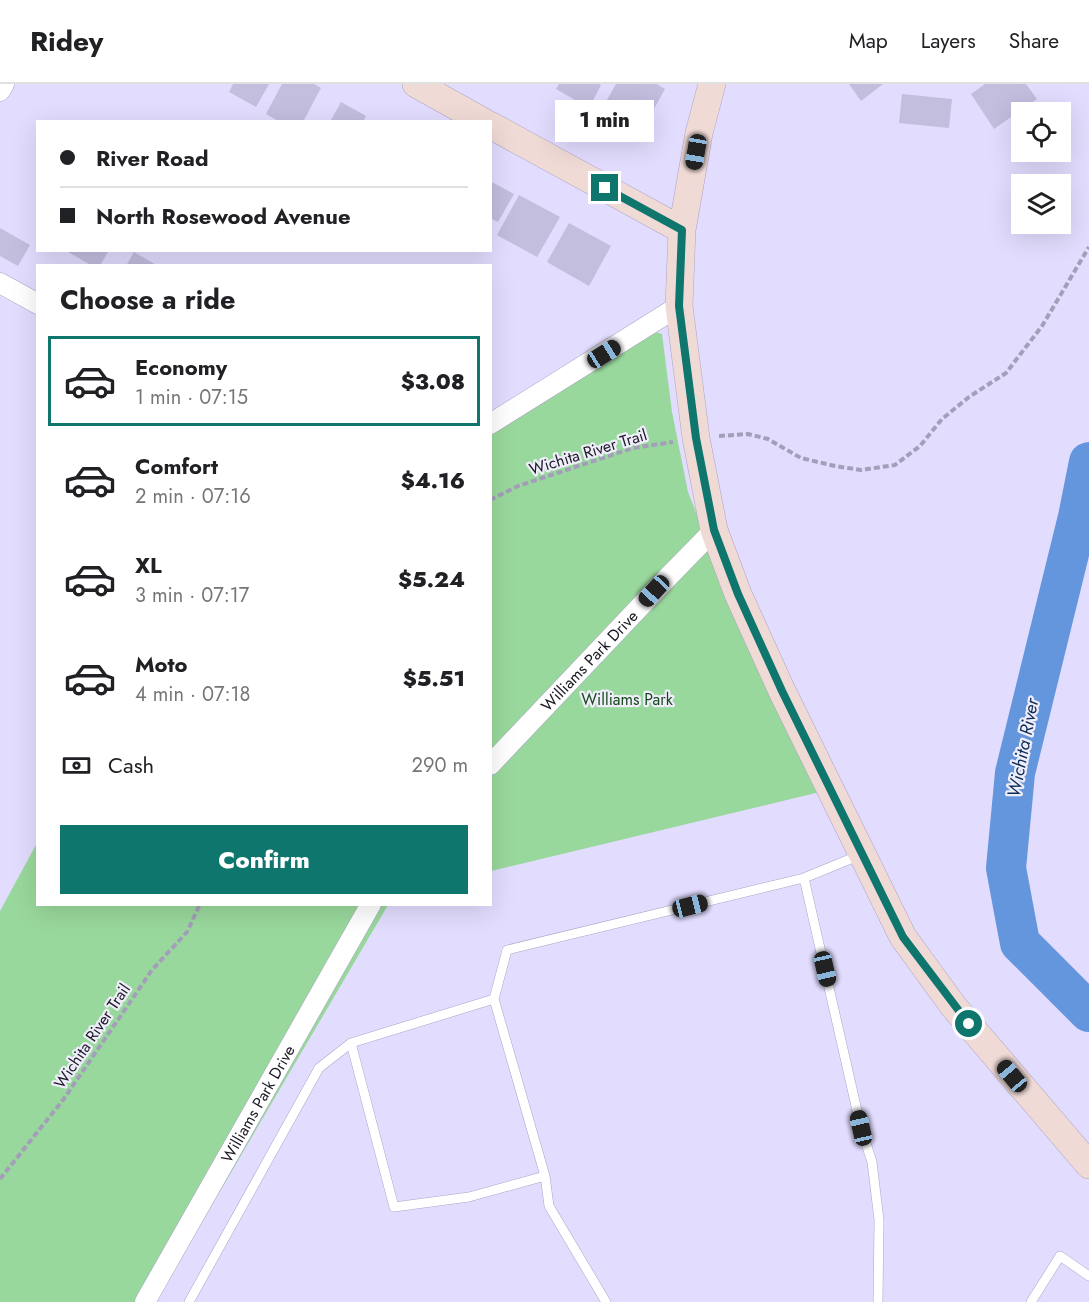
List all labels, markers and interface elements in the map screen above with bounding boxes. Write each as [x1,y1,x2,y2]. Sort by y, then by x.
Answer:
text: Ridey [30,21,103,62]
text: Map [849,26,888,56]
text: Layers [921,26,976,56]
text: Share [1009,26,1059,56]
callout: 1 min [556,101,654,143]
map controls [1011,102,1071,234]
button: locate [1011,102,1071,162]
text: 1 min [579,106,630,135]
car [684,133,708,171]
text: River Road [96,142,208,174]
route end [591,174,618,201]
button: layers [1011,174,1071,234]
text: North Rosewood Avenue [96,200,351,232]
text: Choose a ride [60,280,235,319]
car [584,337,624,371]
text: Economy [135,351,227,383]
icon: car [63,354,117,408]
text: $3.08 [401,365,465,397]
text: 1 min · 07:15 [135,383,248,412]
street label: Wichita River Trail [526,423,650,481]
text: Comfort [135,450,218,482]
icon: car [63,453,117,507]
text: $4.16 [401,464,465,496]
text: 2 min · 07:16 [135,482,251,511]
text: XL [135,549,162,581]
icon: car [63,552,117,606]
text: $5.24 [398,563,465,595]
car [635,572,673,610]
text: 3 min · 07:17 [135,581,249,610]
street label: Williams Park Drive [537,605,641,715]
text: Moto [135,648,188,680]
icon: car [63,651,117,705]
text: $5.51 [403,662,465,694]
text: 4 min · 07:18 [135,680,250,709]
park label: Williams Park [581,689,673,709]
water label: Wichita River [1001,695,1046,800]
icon: cash [60,749,93,782]
text: Cash [108,749,154,781]
text: 290 m [412,751,468,780]
button: Confirm [60,825,468,894]
car [670,893,710,919]
car [812,949,838,989]
street label: Wichita River Trail [48,979,136,1093]
route start [955,1010,982,1037]
street label: Williams Park Drive [215,1041,300,1167]
car [994,1056,1030,1096]
car [848,1108,874,1148]

